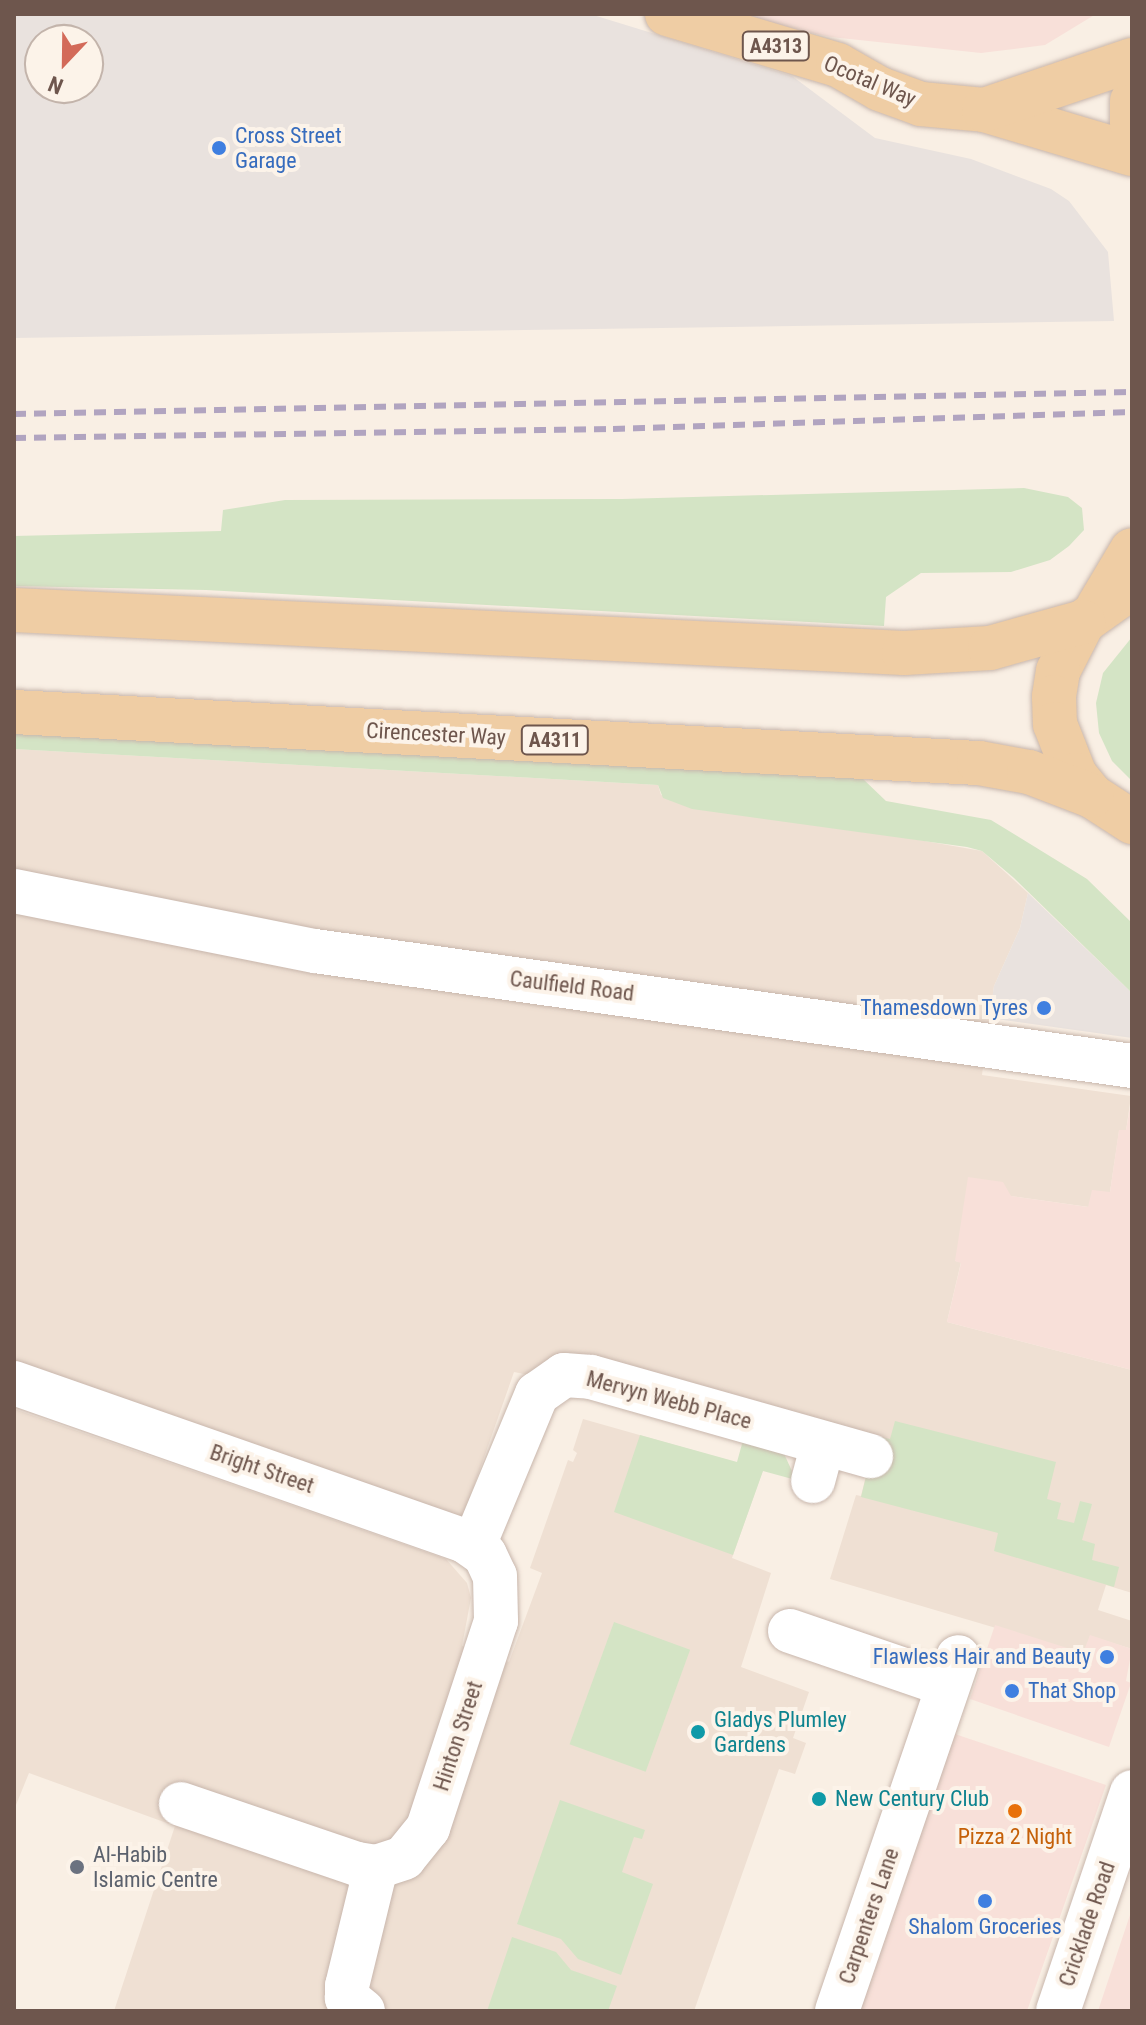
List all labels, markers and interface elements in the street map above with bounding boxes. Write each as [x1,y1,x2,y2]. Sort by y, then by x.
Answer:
north arrow [24,24,104,104]
road number: A4313 [740,30,812,62]
street label: Ocotal Way [820,50,920,112]
text: N [45,71,67,99]
place label: Cross Street Garage [235,122,342,174]
marker: Cross Street Garage [210,139,228,157]
street label: Cirencester Way [365,717,507,751]
road number: A4311 [519,724,591,756]
street label: Caulfield Road [508,965,636,1007]
place label: Thamesdown Tyres [860,995,1028,1021]
marker: Thamesdown Tyres [1035,999,1053,1017]
street label: Mervyn Webb Place [584,1365,754,1435]
street label: Bright Street [206,1439,318,1499]
place label: Flawless Hair and Beauty [873,1644,1091,1670]
marker: Flawless Hair and Beauty [1098,1648,1116,1666]
street label: Hinton Street [428,1678,488,1794]
place label: That Shop [1028,1678,1116,1704]
marker: That Shop [1003,1682,1021,1700]
place label: Gladys Plumley Gardens [714,1706,847,1758]
marker: Gladys Plumley Gardens [689,1723,707,1741]
place label: New Century Club [835,1786,989,1812]
marker: New Century Club [810,1790,828,1808]
marker: Pizza 2 Night [1006,1802,1024,1820]
place label: Pizza 2 Night [958,1824,1072,1850]
place label: Al-Habib Islamic Centre [93,1841,218,1892]
street label: Carpenters Lane [833,1845,905,1987]
marker: Al-Habib Islamic Centre [68,1858,86,1876]
street label: Cricklade Road [1053,1858,1121,1990]
marker: Shalom Groceries [976,1892,994,1910]
place label: Shalom Groceries [908,1914,1062,1940]

